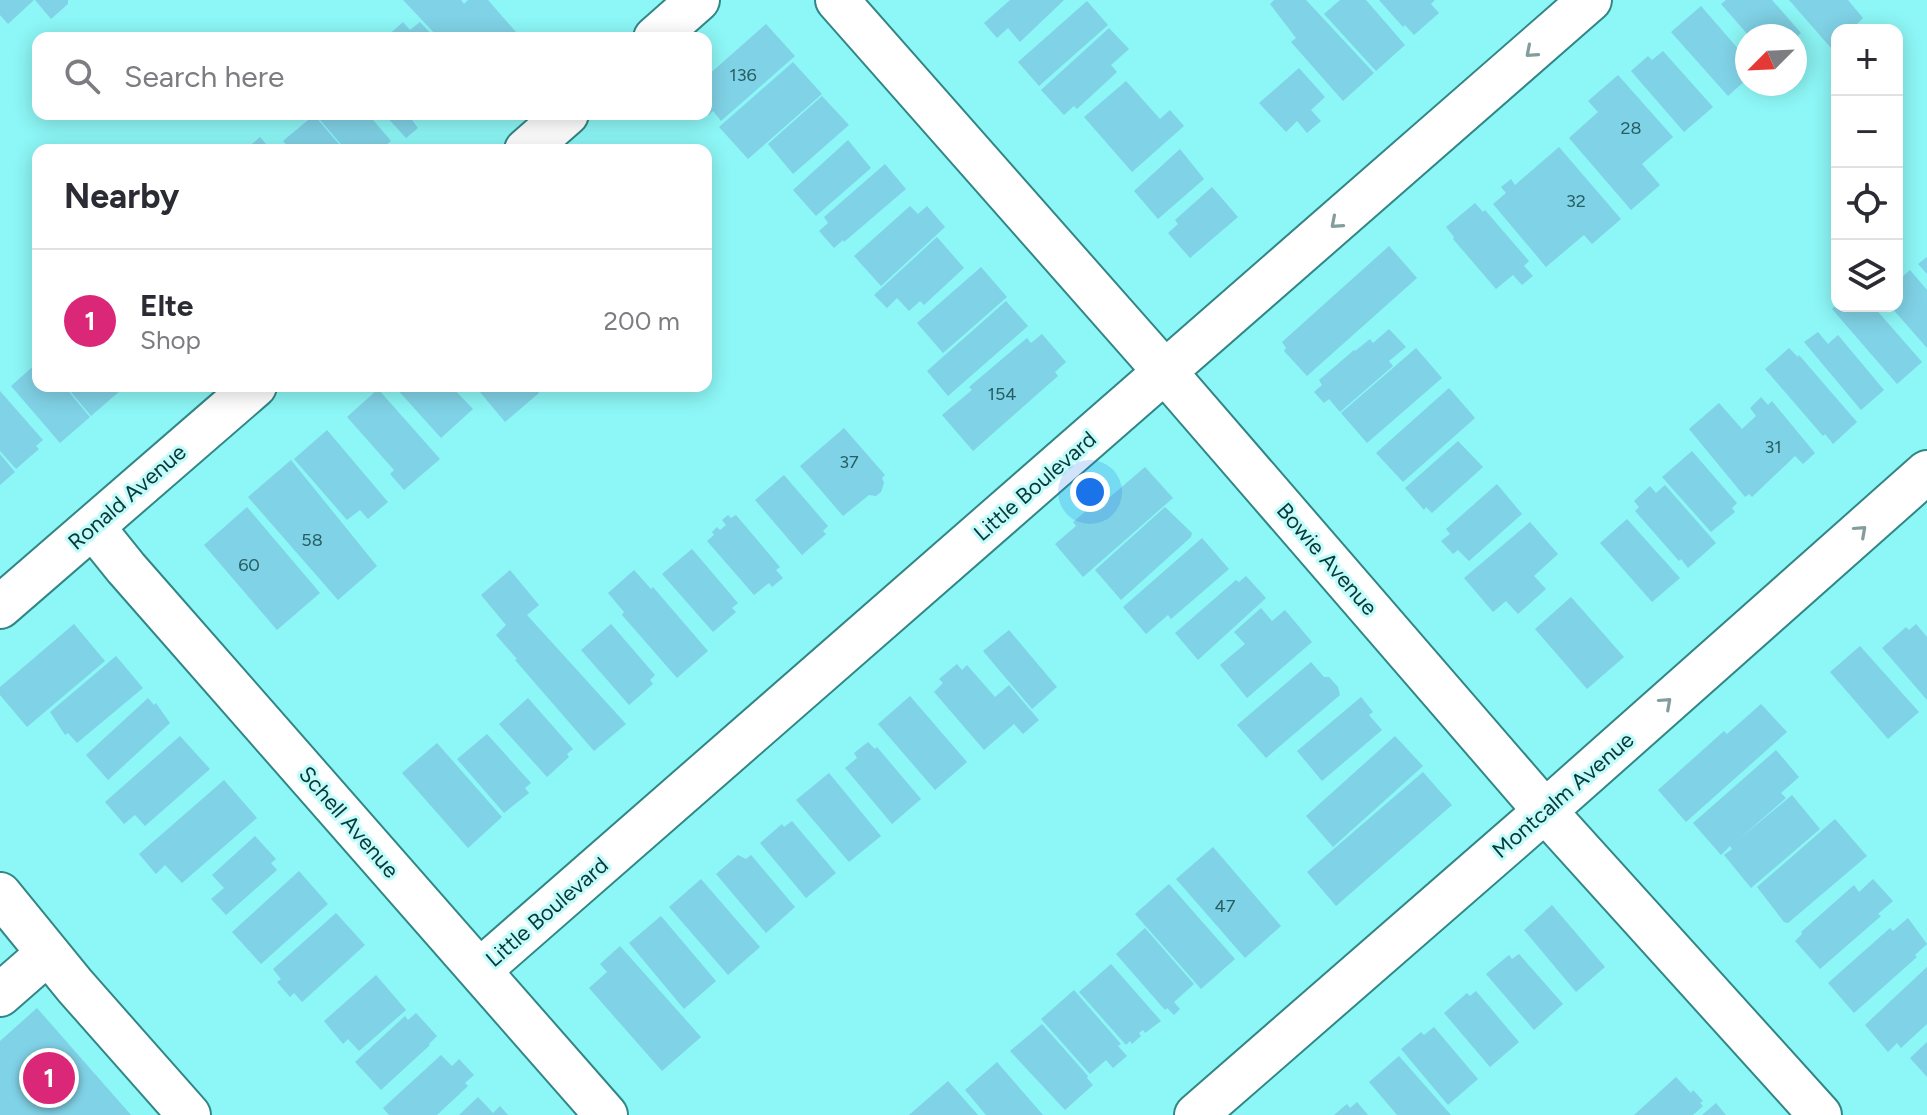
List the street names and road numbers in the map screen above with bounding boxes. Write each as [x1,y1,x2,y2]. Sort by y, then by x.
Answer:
street label: Little Boulevard [968,426,1102,546]
street label: Ronald Avenue [62,438,192,556]
street label: Bowie Avenue [1271,497,1383,621]
street label: Montcalm Avenue [1487,726,1639,864]
street label: Schell Avenue [293,761,405,883]
street label: Little Boulevard [480,852,614,972]

